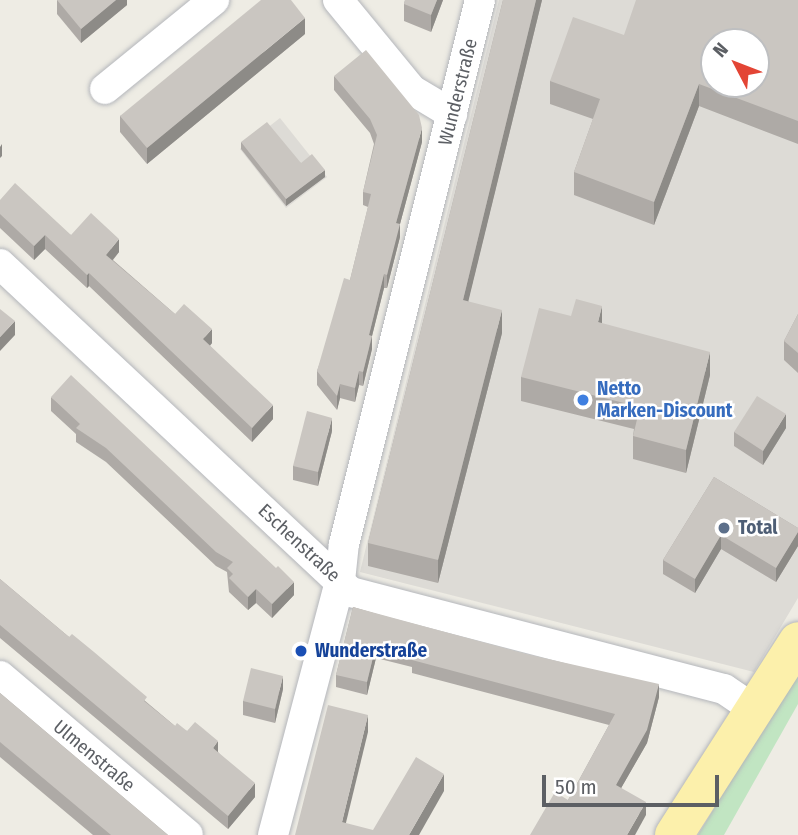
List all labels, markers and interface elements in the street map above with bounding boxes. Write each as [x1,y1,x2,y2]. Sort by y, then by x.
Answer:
north arrow [700,28,770,98]
street label: Wunderstraße [434,36,482,148]
text: N [708,38,733,62]
place label: Netto Marken-Discount [597,378,732,422]
marker: Netto Marken-Discount [575,392,591,408]
street label: Eschenstraße [253,499,345,587]
place label: Total [738,517,777,539]
marker: Total [716,520,732,536]
place label: Wunderstraße [315,640,427,662]
marker: Wunderstraße [293,643,309,659]
street label: Ulmenstraße [49,715,139,797]
scale bar [546,762,723,806]
text: 50 m [555,774,597,800]

